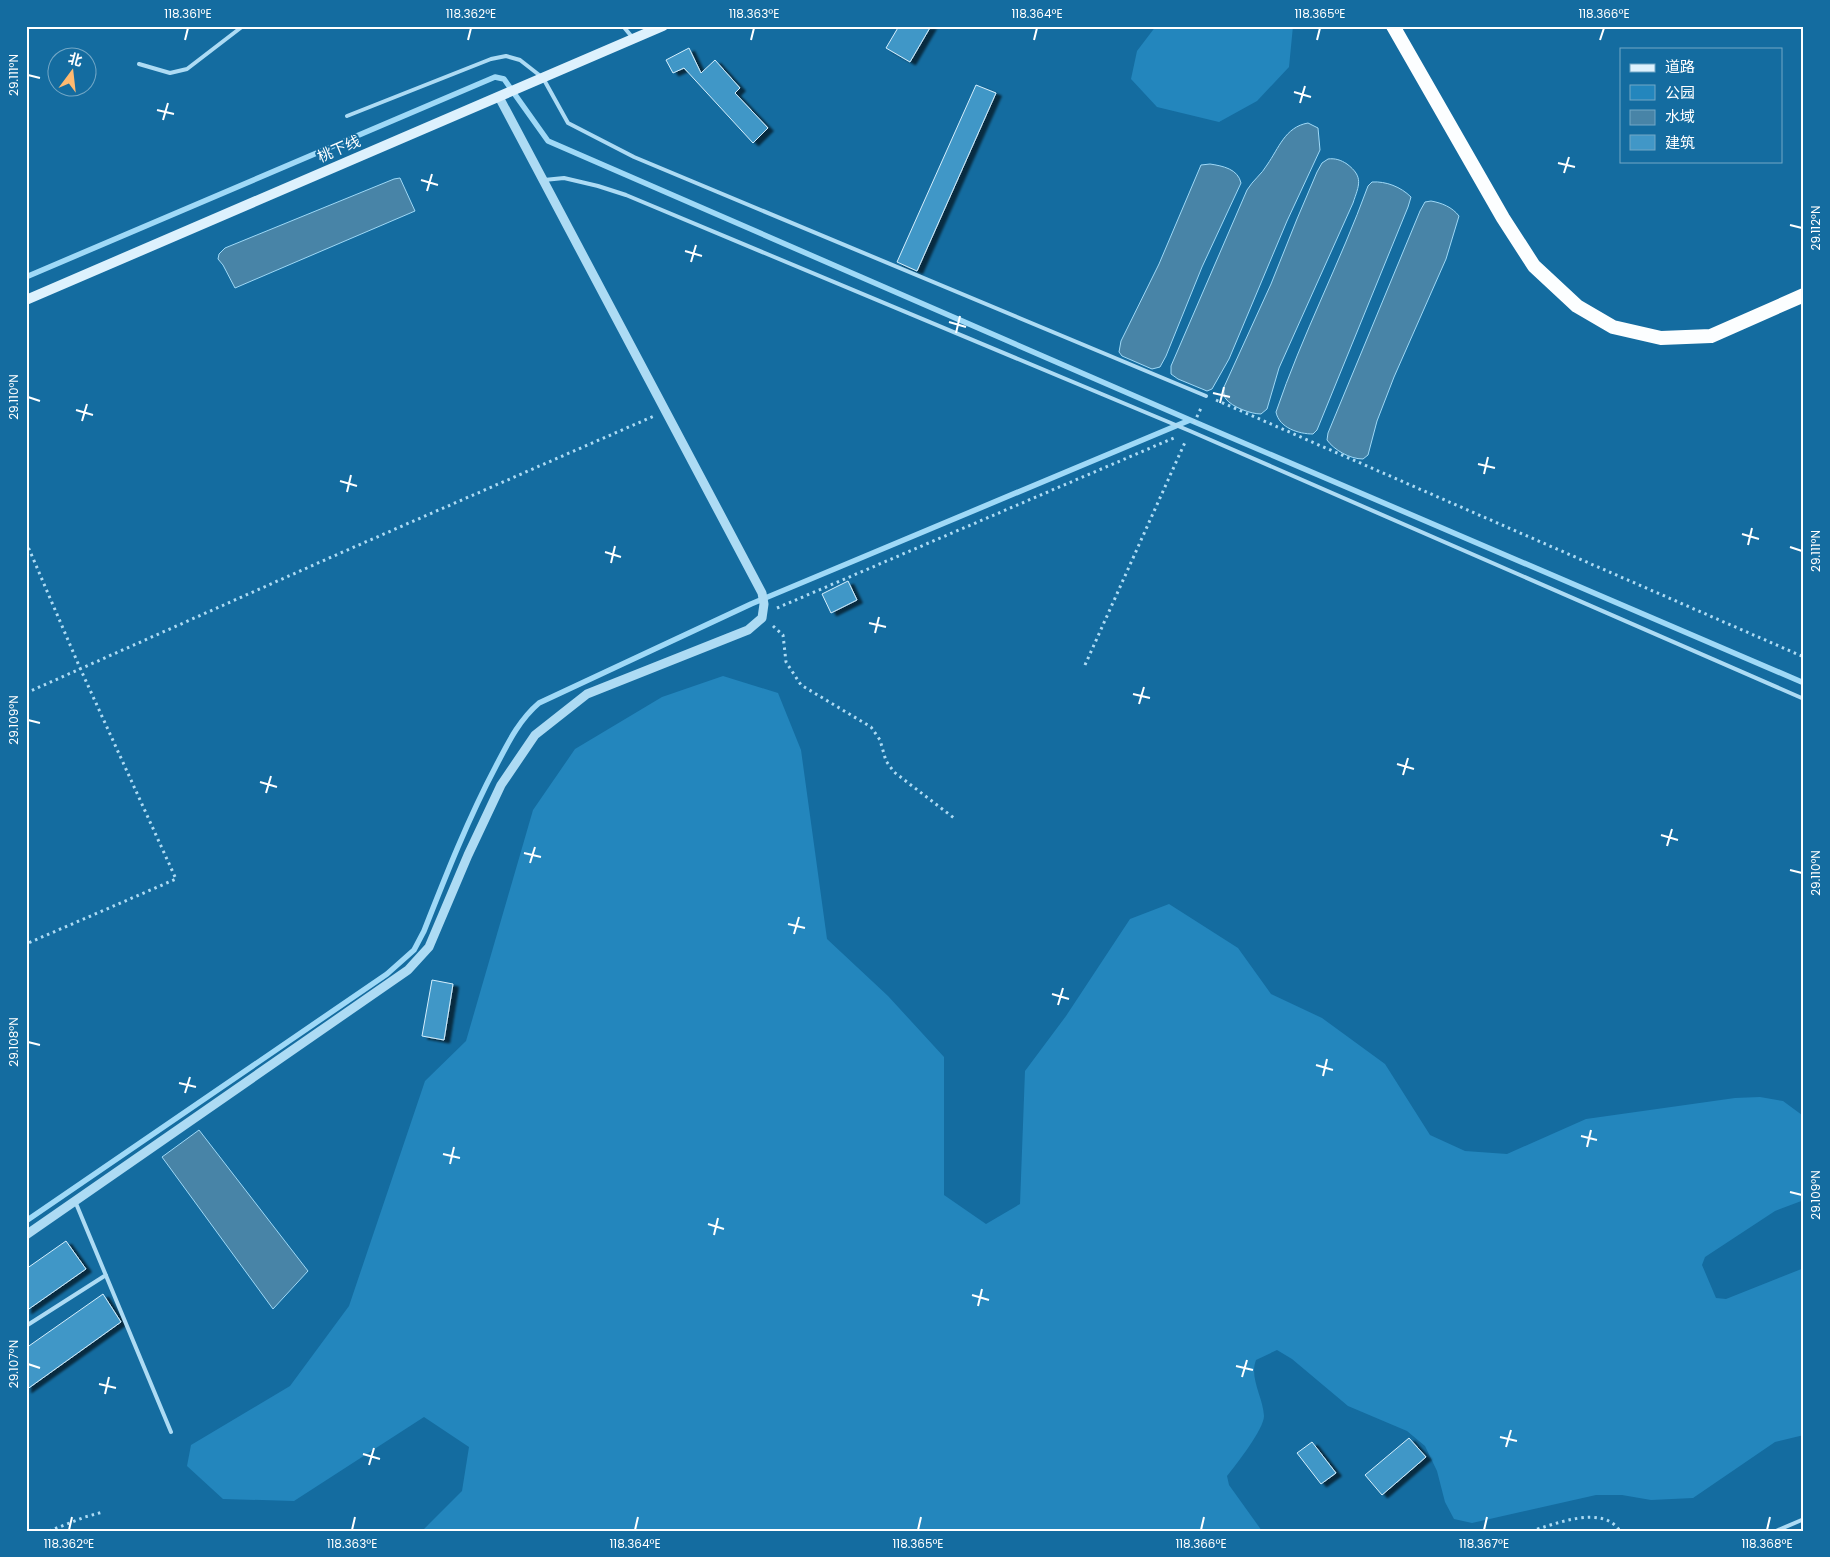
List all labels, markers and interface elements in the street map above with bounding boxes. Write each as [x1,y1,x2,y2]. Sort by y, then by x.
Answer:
text: 118.361°E [164,5,212,22]
text: 118.362°E [446,5,496,22]
text: 118.363°E [729,5,779,22]
text: 118.364°E [1011,5,1063,22]
text: 118.365°E [1294,5,1346,22]
text: 118.366°E [1578,5,1630,22]
north arrow [48,48,98,98]
text: 北 [66,48,85,71]
legend [1620,48,1782,162]
text: 29.111°N [5,54,22,96]
text: 道路 [1665,56,1695,77]
text: 公园 [1665,82,1695,103]
text: 水域 [1665,106,1695,127]
street label: 桃下线 [314,130,364,167]
text: 建筑 [1665,132,1695,153]
text: 29.112°N [1807,206,1824,250]
text: 29.110°N [5,374,22,420]
text: 29.111°N [1807,530,1824,572]
text: 29.109°N [5,695,22,745]
text: 29.110°N [1807,850,1824,896]
text: 29.108°N [5,1017,22,1067]
text: 29.109°N [1807,1170,1824,1220]
text: 29.107°N [5,1340,22,1388]
text: 118.362°E [44,1535,94,1552]
text: 118.363°E [327,1535,377,1552]
text: 118.364°E [609,1535,661,1552]
text: 118.365°E [892,1535,944,1552]
text: 118.366°E [1175,1535,1227,1552]
text: 118.367°E [1459,1535,1509,1552]
text: 118.368°E [1741,1535,1793,1552]

